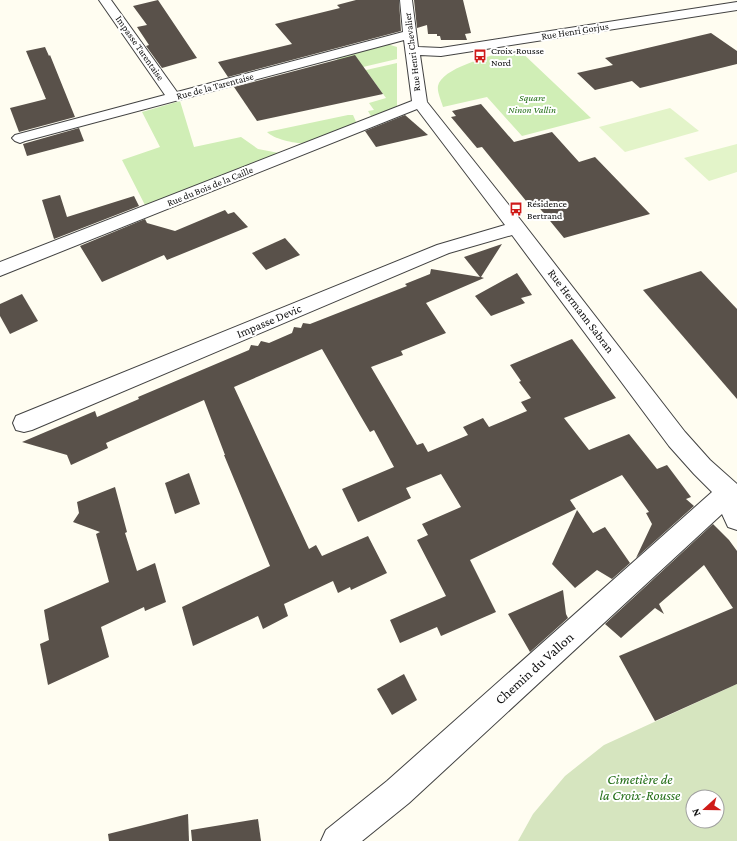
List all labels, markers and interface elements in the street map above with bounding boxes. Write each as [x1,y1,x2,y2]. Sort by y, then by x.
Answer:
street label: Rue Henri Chevalier [402,11,422,92]
street label: Impasse Tarentaise [113,13,167,83]
street label: Rue Henri Gorjus [541,20,610,43]
place label: Croix-Rousse Nord [491,45,545,68]
bus stop icon: Croix-Rousse Nord [472,48,488,64]
street label: Rue de la Tarentaise [175,70,255,102]
park label: Square Ninon Vallin [508,92,556,115]
street label: Rue du Bois de la Caille [165,164,255,208]
place label: Résidence Bertrand [527,198,567,221]
bus stop icon: Résidence Bertrand [508,201,524,217]
street label: Rue Hermann Sabran [545,266,617,356]
street label: Impasse Devic [235,301,303,341]
street label: Chemin du Vallon [491,628,577,707]
park label: Cimetière de la Croix-Rousse [600,771,681,803]
north arrow [685,789,725,829]
text: N [689,806,703,818]

